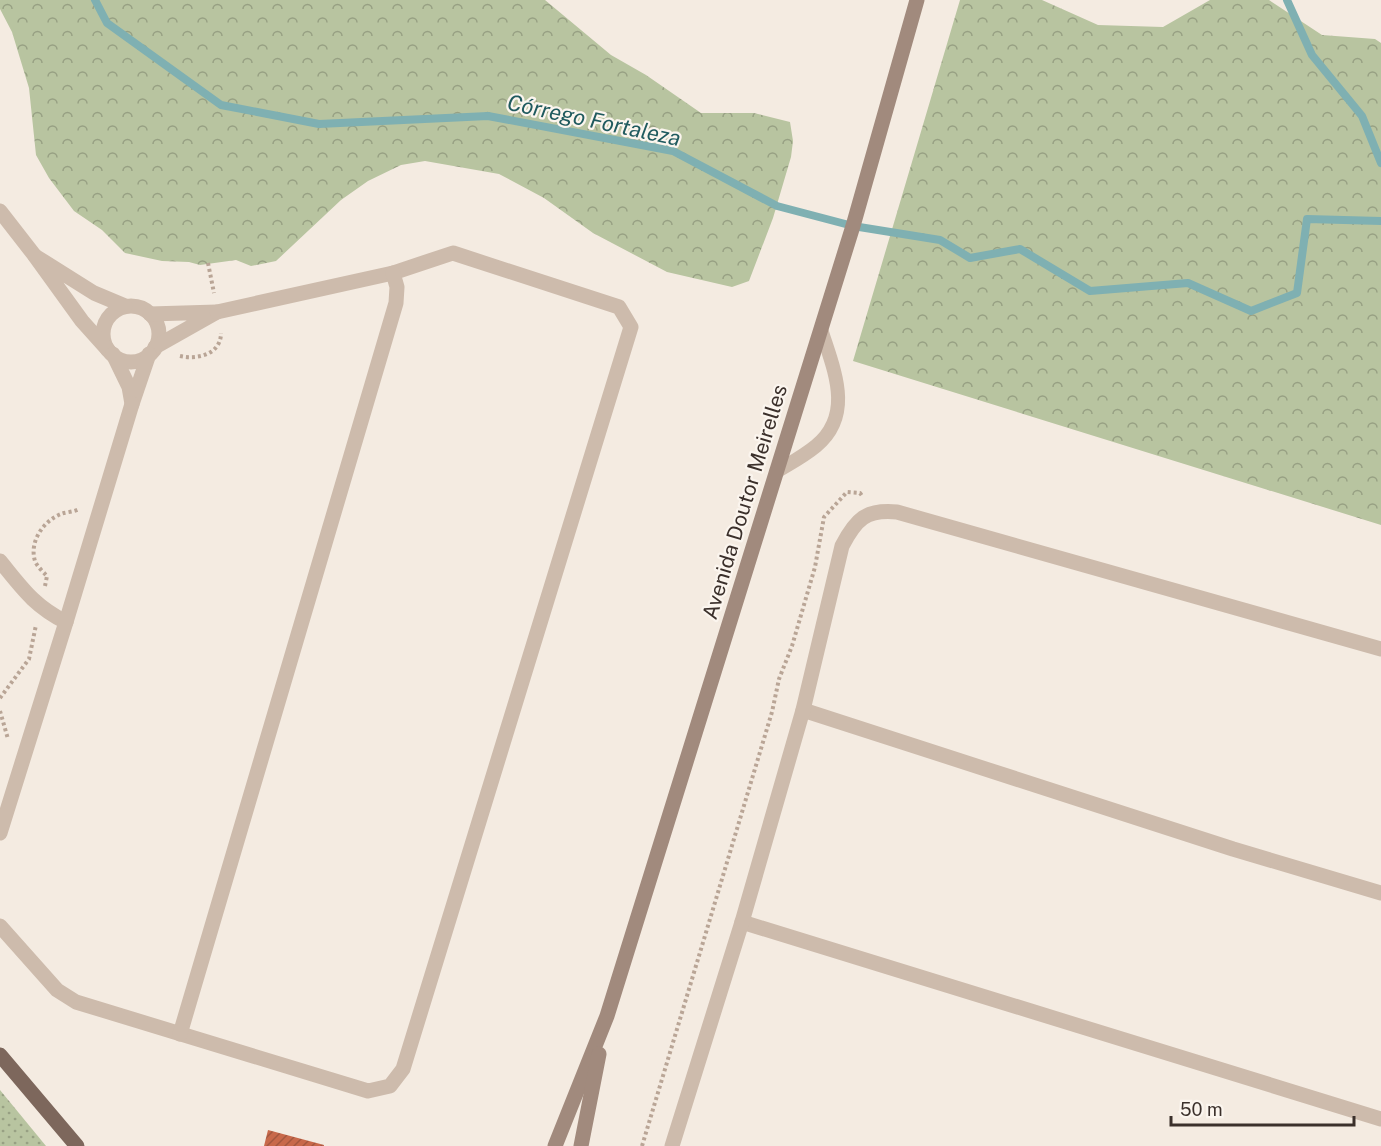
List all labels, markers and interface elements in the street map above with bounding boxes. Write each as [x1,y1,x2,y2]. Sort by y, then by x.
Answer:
water label: Córrego Fortaleza [505,89,683,151]
street label: Avenida Doutor Meirelles [697,381,792,622]
scale bar [1171,1089,1354,1127]
text: 50 m [1180,1099,1223,1120]

